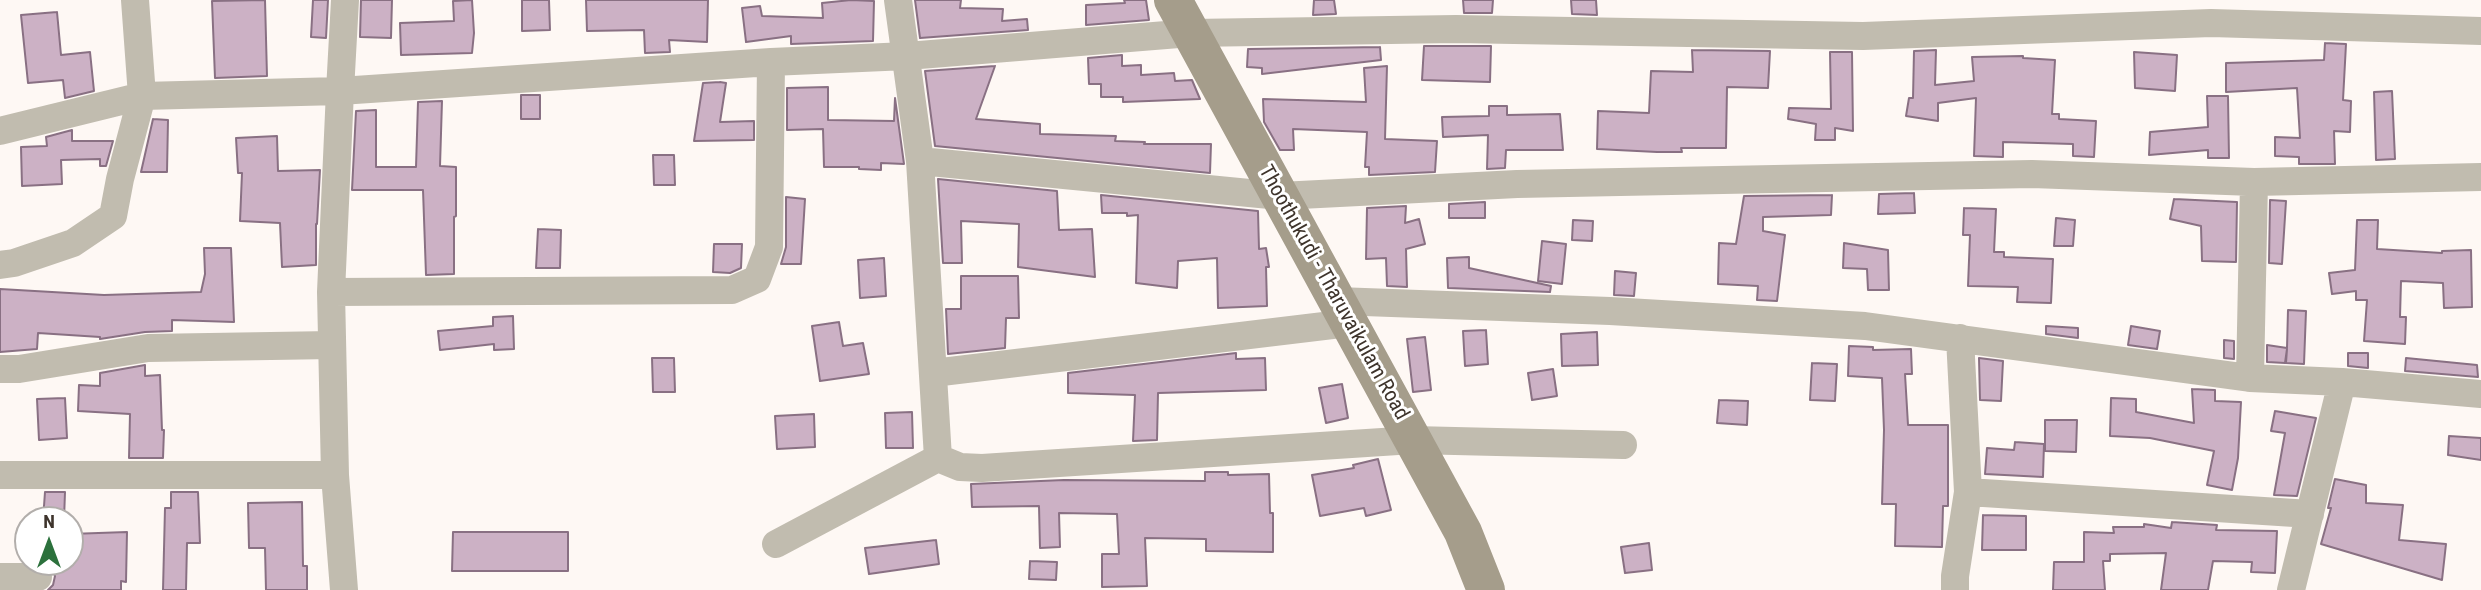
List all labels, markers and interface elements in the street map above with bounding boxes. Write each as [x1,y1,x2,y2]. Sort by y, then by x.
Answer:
street label: Thoothukudi - Tharuvaikulam Road [1252,161,1414,425]
north arrow [14,506,84,576]
text: N [43,510,55,533]

